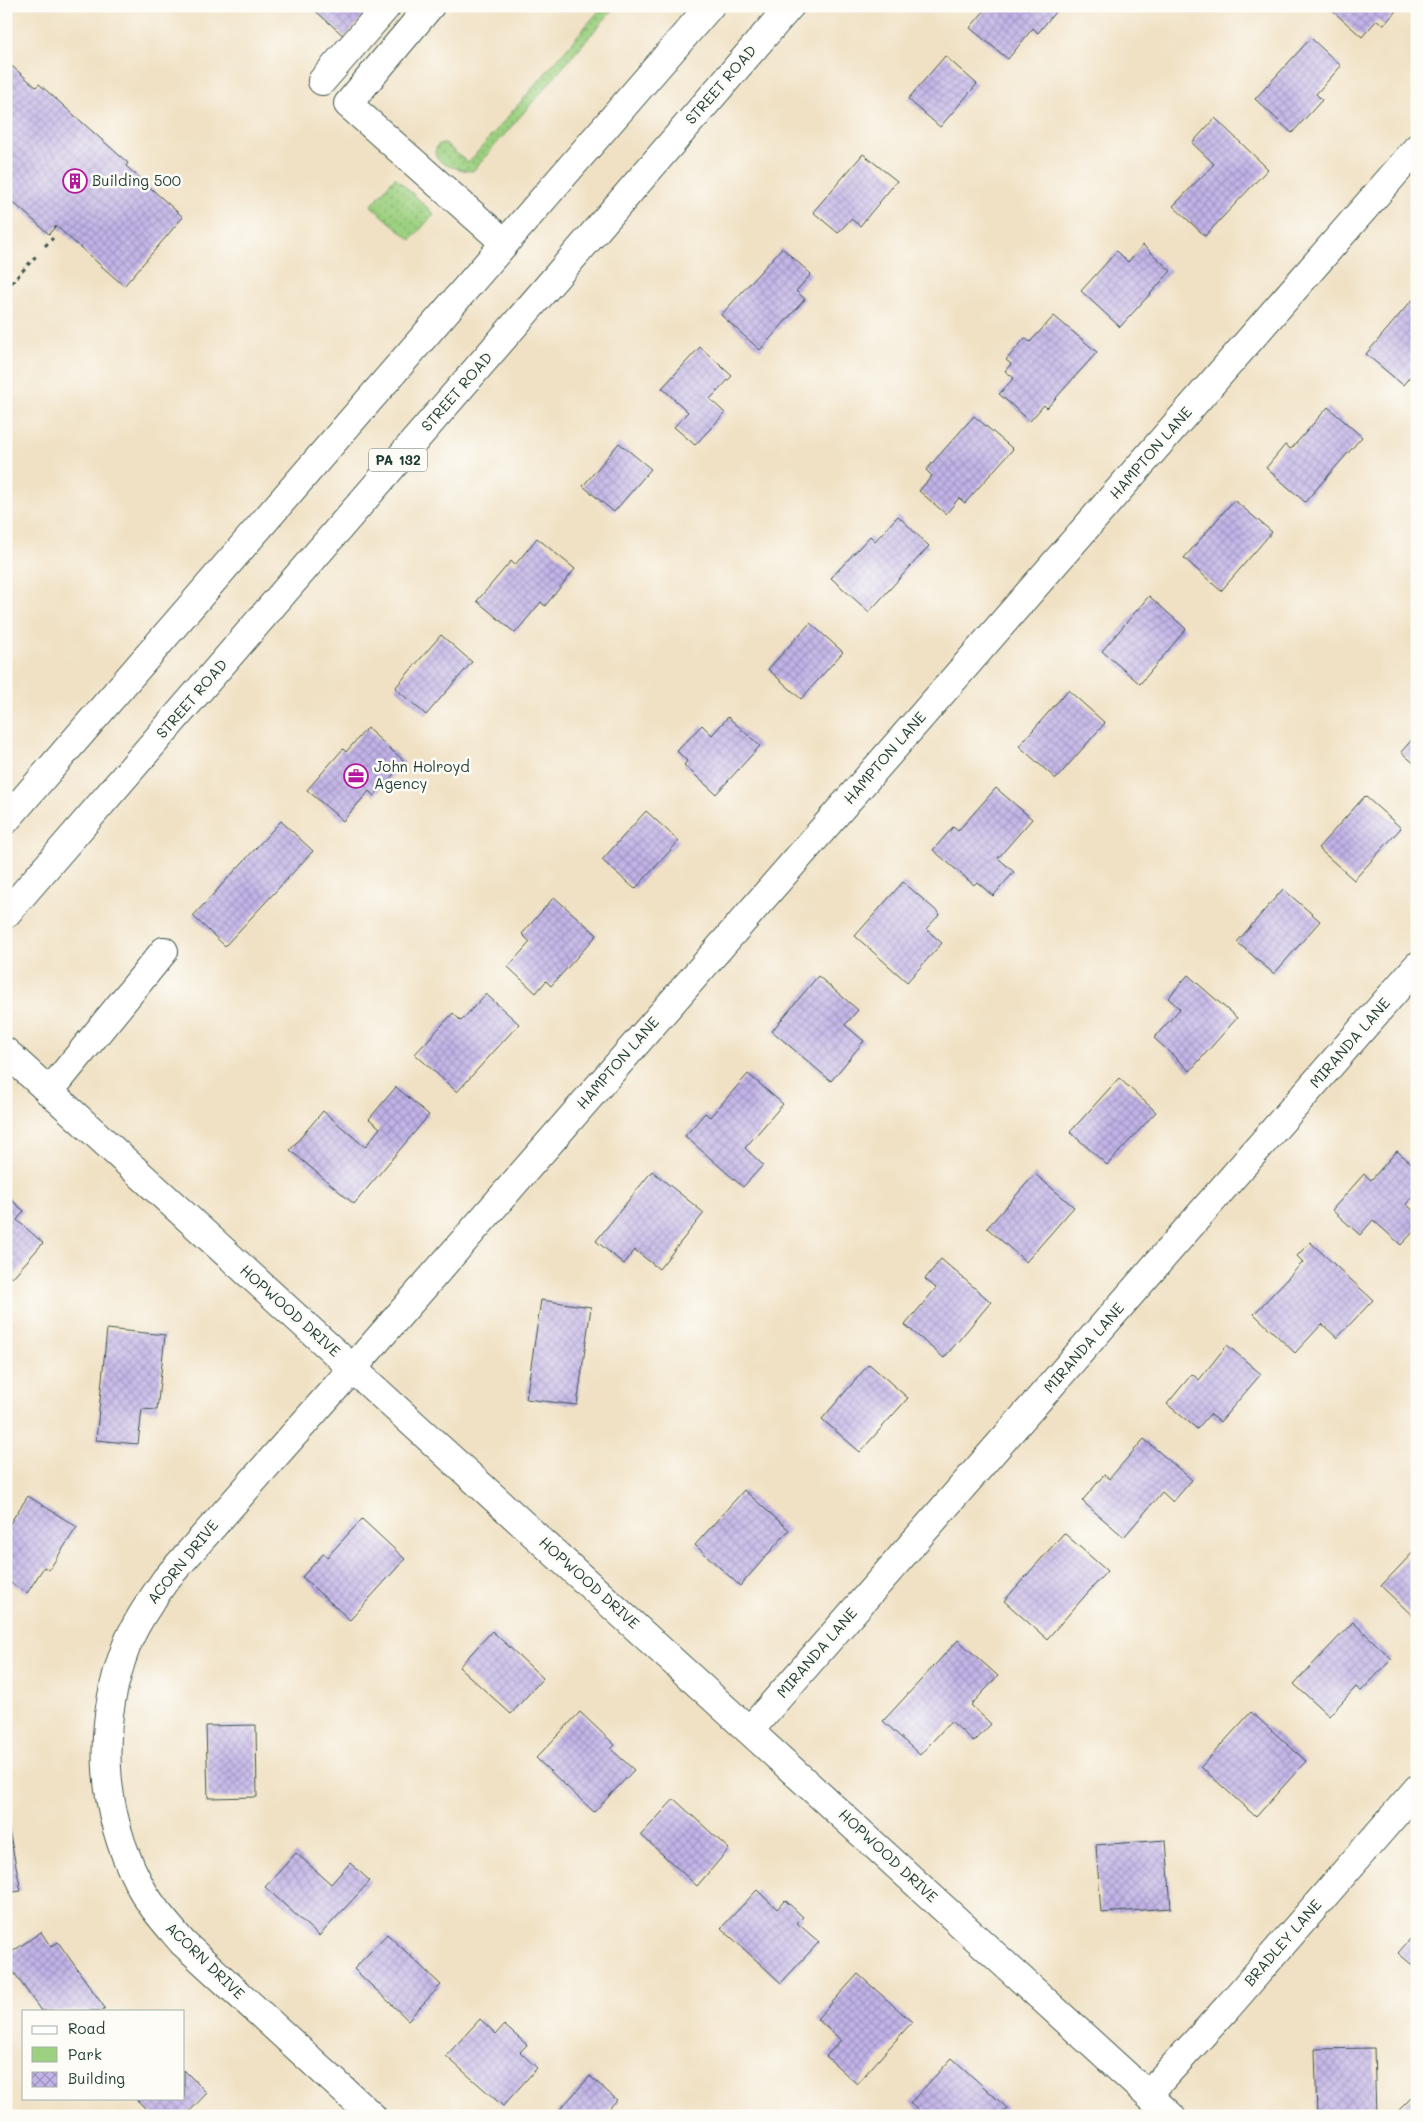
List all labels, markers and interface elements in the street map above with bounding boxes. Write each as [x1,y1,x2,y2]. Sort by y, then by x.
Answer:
street label: STREET ROAD [680,40,760,128]
building icon: Building 500 [62,168,88,194]
place label: Building 500 [92,170,181,190]
street label: STREET ROAD [416,347,496,435]
street label: HAMPTON LANE [1105,402,1196,503]
road number: PA 132 [369,448,427,472]
street label: STREET ROAD [151,654,231,742]
street label: HAMPTON LANE [839,707,930,808]
place label: John Holroyd Agency [374,756,470,793]
office icon: John Holroyd Agency [343,763,369,789]
street label: MIRANDA LANE [1305,993,1394,1092]
street label: HAMPTON LANE [572,1012,663,1113]
street label: HOPWOOD DRIVE [236,1260,345,1361]
street label: MIRANDA LANE [1039,1298,1128,1397]
street label: ACORN DRIVE [142,1515,222,1607]
street label: HOPWOOD DRIVE [535,1532,644,1633]
street label: MIRANDA LANE [772,1603,861,1702]
street label: HOPWOOD DRIVE [835,1804,943,1907]
street label: BRADLEY LANE [1239,1894,1326,1990]
street label: ACORN DRIVE [162,1918,250,2003]
legend [22,2010,185,2100]
text: Road [68,2018,105,2038]
text: Park [68,2044,102,2064]
text: Building [68,2068,125,2088]

